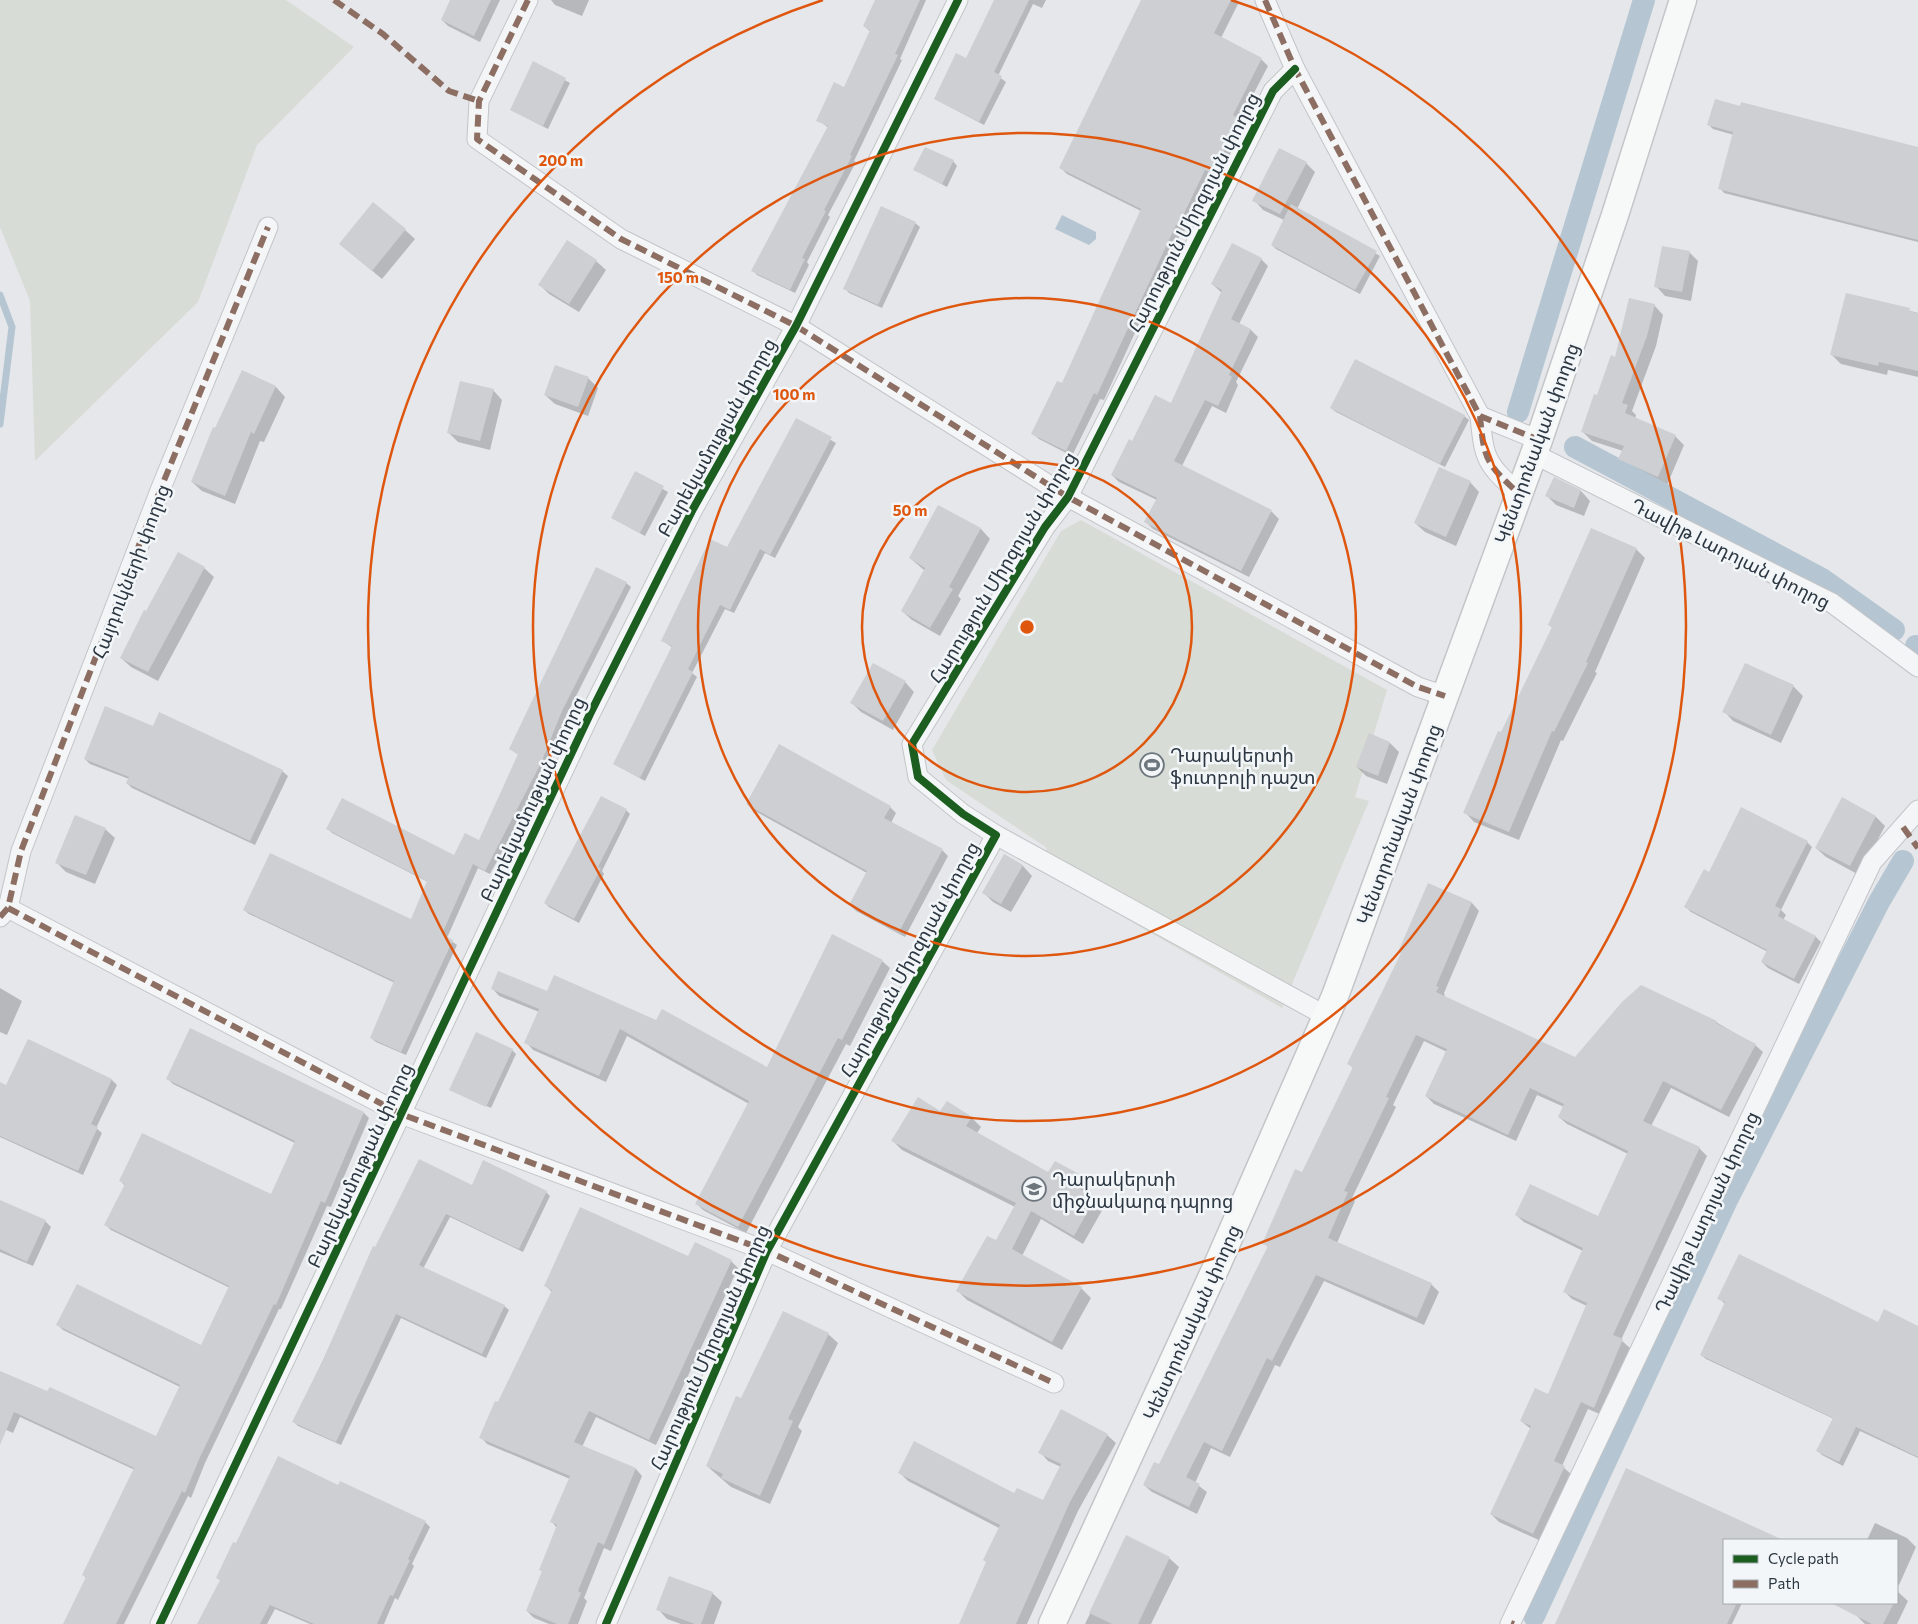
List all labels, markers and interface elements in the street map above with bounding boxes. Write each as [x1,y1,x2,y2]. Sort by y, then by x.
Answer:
street label: Հարություն Միրզոյան փողոց [1122,88,1265,336]
text: 200 m [539,151,583,169]
text: 150 m [657,268,699,286]
street label: Բարեկամության փողոց [652,334,781,541]
street label: Կենտրոնական փողոց [1489,339,1584,547]
text: 100 m [773,385,815,403]
street label: Հարություն Միրզոյան փողոց [924,447,1081,688]
street label: Հայդուկների փողոց [86,481,175,662]
street label: Դավիթ Լադոյան փողոց [1627,493,1834,614]
text: 50 m [893,501,927,519]
centre of rings [1018,618,1036,636]
street label: Բարեկամության փողոց [474,693,591,906]
street label: Կենտրոնական փողոց [1351,720,1446,928]
place label: Դարակերտի ֆուտբոլի դաշտ [1170,743,1315,789]
sports icon: Դարակերտի ֆուտբոլի դաշտ [1139,752,1165,778]
street label: Հարություն Միրզոյան փողոց [834,837,984,1082]
street label: Բարեկամության փողոց [301,1059,418,1272]
street label: Դավիթ Լադոյան փողոց [1649,1107,1764,1317]
place label: Դարակերտի միջնակարգ դպրոց [1052,1167,1233,1213]
school or university icon: Դարակերտի միջնակարգ դպրոց [1021,1176,1047,1202]
street label: Հարություն Միրզոյան փողոց [644,1221,775,1474]
street label: Կենտրոնական փողոց [1137,1221,1246,1424]
legend [1723,1539,1898,1604]
text: Cycle path [1768,1549,1839,1567]
text: Path [1768,1574,1800,1592]

